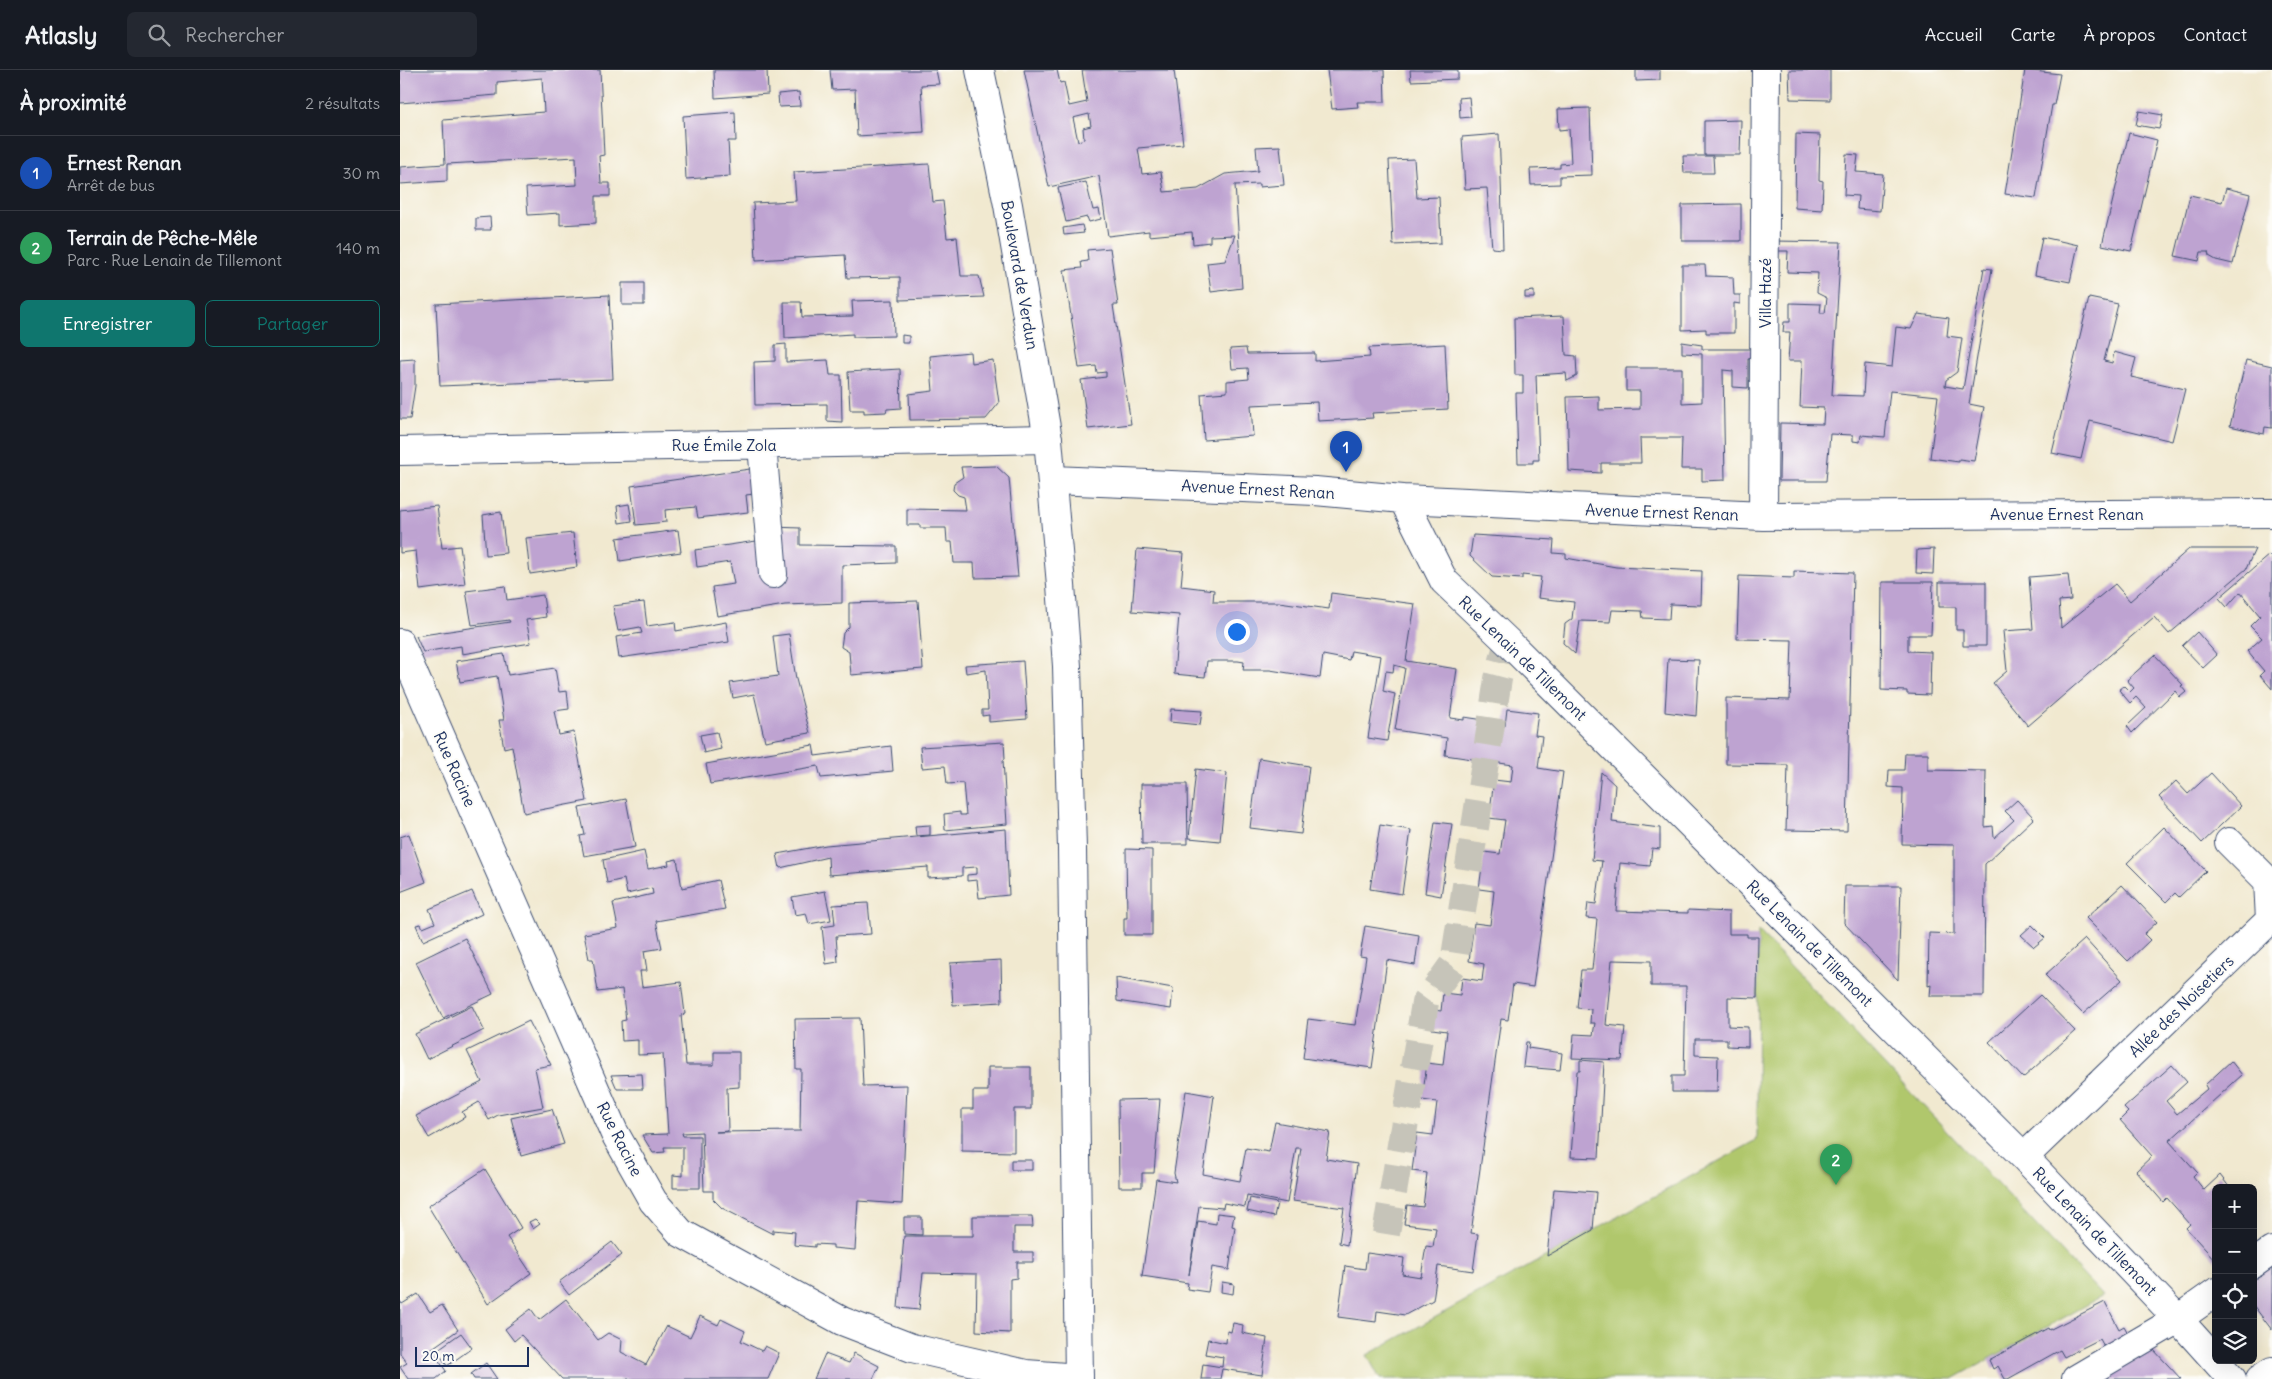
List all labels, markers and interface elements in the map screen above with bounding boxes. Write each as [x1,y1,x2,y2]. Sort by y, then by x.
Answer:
search box [127,12,477,57]
text: Atlasly [25,20,97,50]
icon: search [145,21,173,49]
text: Rechercher [185,23,284,47]
text: Accueil [1925,23,1983,46]
text: Carte [2011,23,2056,46]
text: À propos [2084,23,2155,46]
text: Contact [2183,23,2247,46]
text: À proximité [20,89,127,116]
text: 2 résultats [305,93,380,113]
text: Ernest Renan [67,151,181,175]
text: 1 [33,163,39,183]
text: 30 m [343,163,380,183]
text: Arrêt de bus [67,175,155,195]
street label: Boulevard de Verdun [997,199,1043,351]
text: Terrain de Pêche-Mêle [67,226,258,250]
text: 2 [32,238,40,258]
text: 140 m [336,238,380,258]
text: Parc · Rue Lenain de Tillemont [67,250,282,270]
street label: Villa Hazé [1755,258,1775,328]
button: Enregistrer [20,300,195,347]
button: Partager [205,300,380,347]
pin: 1 [1330,431,1362,472]
street label: Rue Émile Zola [671,435,777,455]
street label: Avenue Ernest Renan [1181,475,1335,503]
street label: Avenue Ernest Renan [1585,499,1739,525]
street label: Avenue Ernest Renan [1990,504,2144,524]
street label: Rue Lenain de Tillemont [1455,592,1592,725]
your location [1224,619,1250,645]
street label: Rue Racine [429,728,481,810]
street label: Rue Lenain de Tillemont [1743,876,1878,1011]
street label: Allée des Noisetiers [2124,951,2238,1061]
street label: Rue Racine [593,1099,647,1179]
pin: 2 [1820,1144,1852,1185]
street label: Rue Lenain de Tillemont [2029,1163,2162,1300]
map controls [2212,1184,2257,1364]
button: + [2212,1184,2257,1229]
button: − [2212,1229,2257,1274]
button: locate [2212,1274,2257,1319]
button: layers [2212,1319,2257,1364]
scale bar [415,1344,529,1367]
text: 20 m [422,1347,455,1365]

